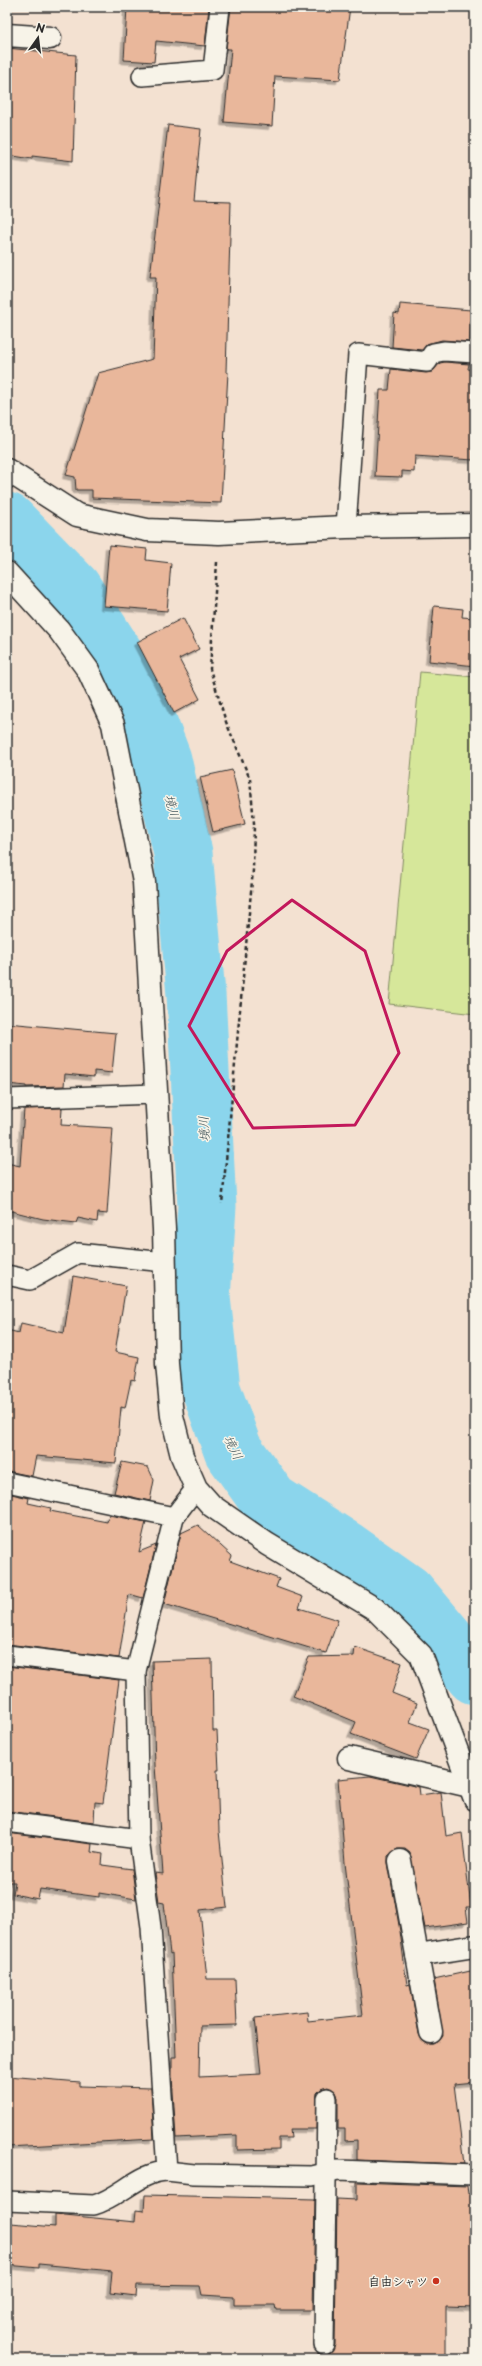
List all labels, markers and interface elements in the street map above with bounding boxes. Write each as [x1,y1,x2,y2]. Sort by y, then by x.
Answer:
north arrow [18,18,58,58]
text: N [34,19,47,37]
water label: 境川 [161,792,185,822]
water label: 境川 [193,1116,213,1142]
water label: 境川 [220,1431,248,1463]
place label: 自由シャツ [368,2272,428,2290]
marker: 自由シャツ [431,2276,441,2286]

